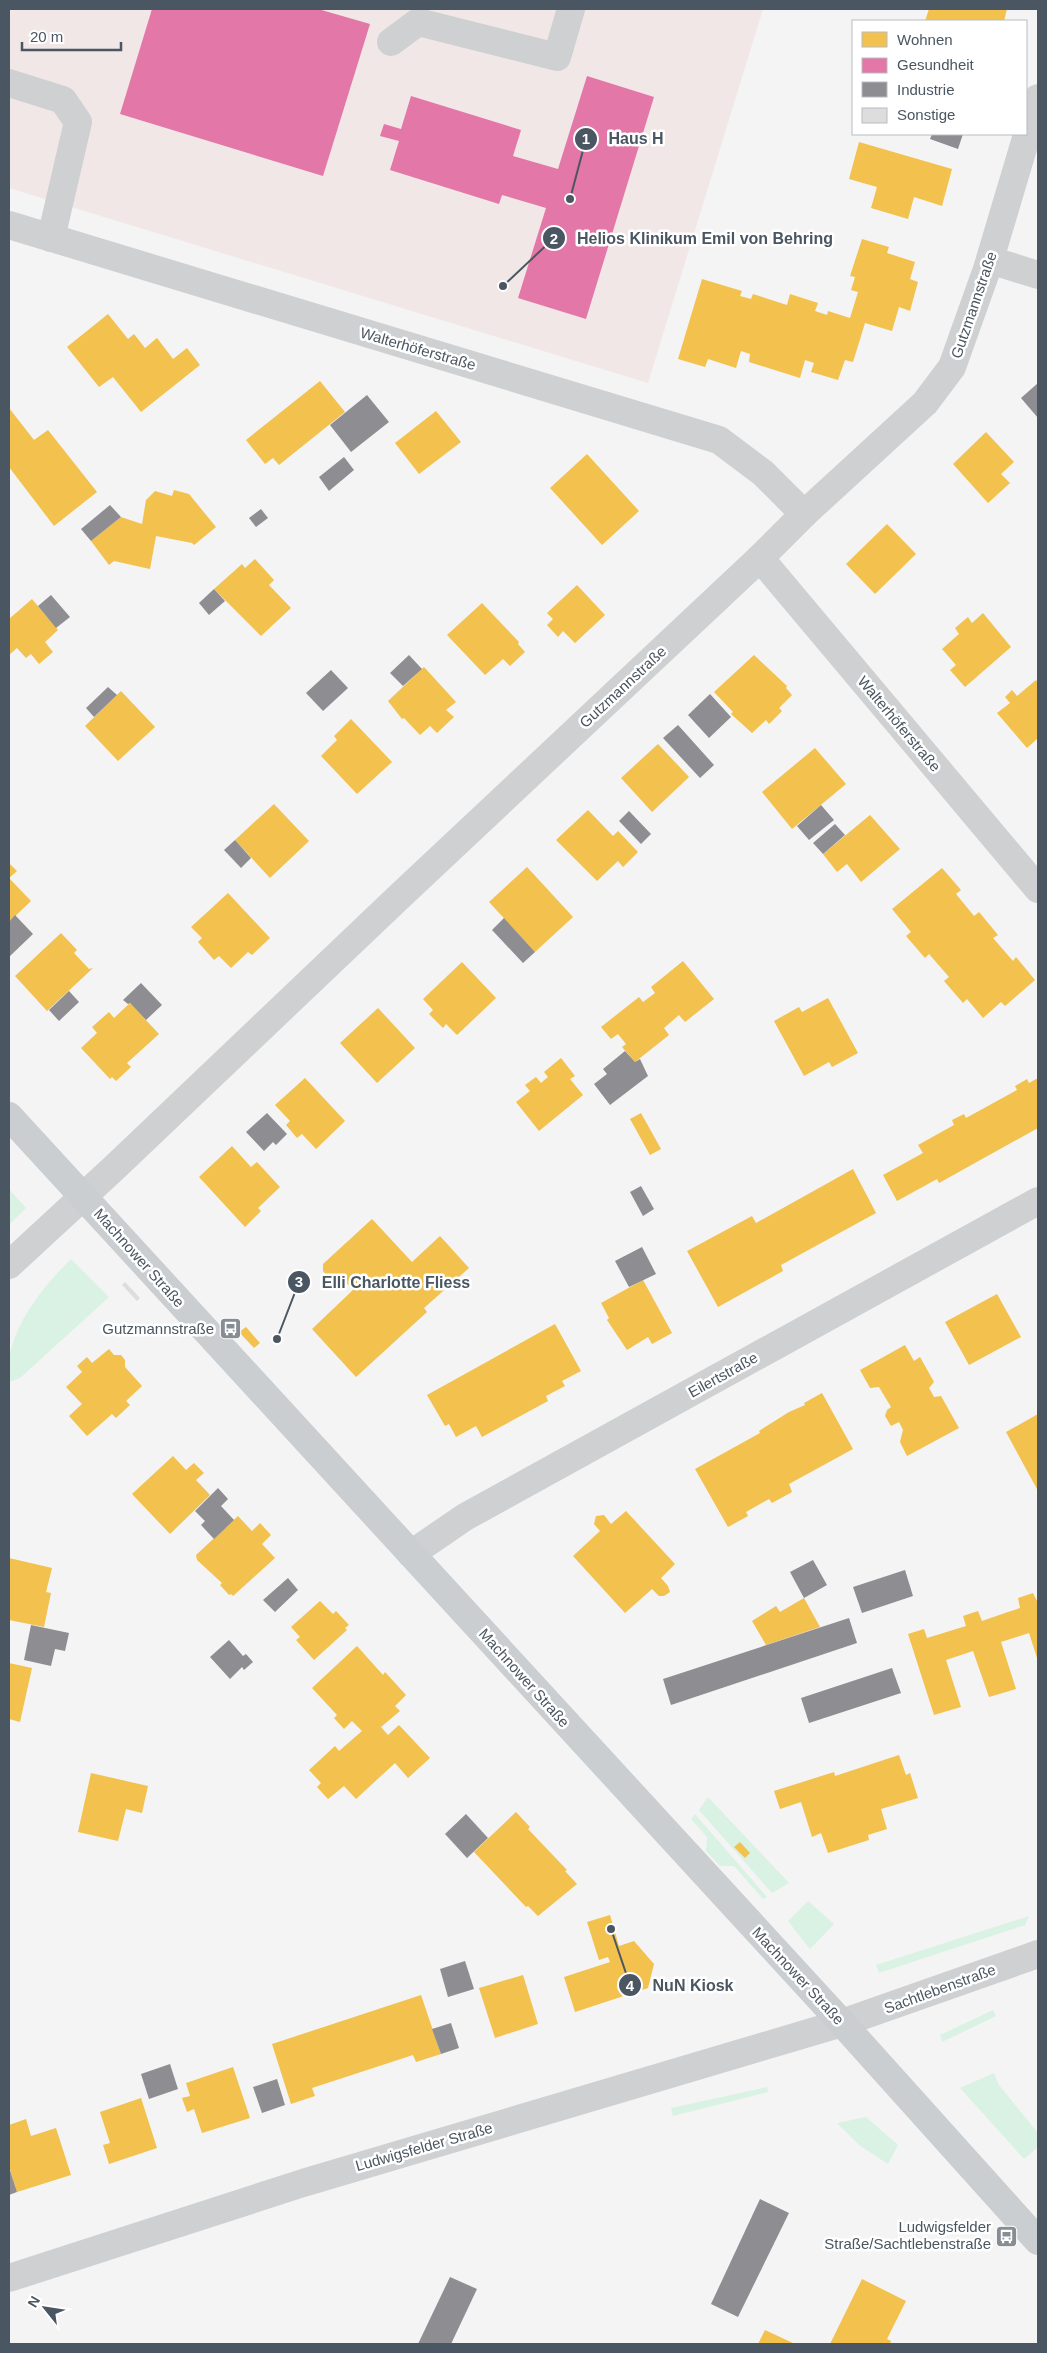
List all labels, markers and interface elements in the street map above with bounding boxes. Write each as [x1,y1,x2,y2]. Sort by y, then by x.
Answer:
scale bar [22,20,121,52]
legend [852,20,1027,135]
text: 20 m [30,28,63,45]
text: Wohnen [897,31,953,48]
text: Gesundheit [897,56,975,73]
text: Industrie [897,81,955,98]
text: Sonstige [897,106,955,123]
callout: Haus H [573,123,673,154]
text: 1 [582,130,590,147]
text: Haus H [608,130,664,147]
callout: Helios Klinikum Emil von Behring [542,223,843,254]
text: 2 [550,230,558,247]
text: Helios Klinikum Emil von Behring [577,230,833,247]
street label: Gutzmannstraße [947,249,1000,360]
street label: Walterhöferstraße [358,324,478,373]
street label: Gutzmannstraße [576,642,669,731]
street label: Walterhöferstraße [854,672,944,775]
street label: Machnower Straße [91,1205,188,1310]
callout: Elli Charlotte Fliess [287,1267,480,1298]
text: 3 [295,1273,303,1290]
text: Elli Charlotte Fliess [322,1274,470,1291]
bus stop icon: Gutzmannstraße [218,1317,242,1341]
place label: Gutzmannstraße [102,1320,214,1337]
street label: Eilertstraße [685,1349,760,1401]
street label: Machnower Straße [476,1625,573,1730]
street label: Machnower Straße [749,1924,848,2028]
street label: Sachtlebenstraße [882,1960,998,2017]
callout: NuN Kiosk [618,1970,744,2001]
text: 4 [626,1977,635,1994]
text: NuN Kiosk [653,1977,734,1994]
street label: Ludwigsfelder Straße [353,2119,494,2174]
place label: Ludwigsfelder Straße/Sachtlebenstraße [824,2218,991,2252]
bus stop icon: Ludwigsfelder Straße/Sachtlebenstraße [995,2224,1019,2248]
north arrow [20,2283,70,2333]
text: N [24,2293,43,2310]

